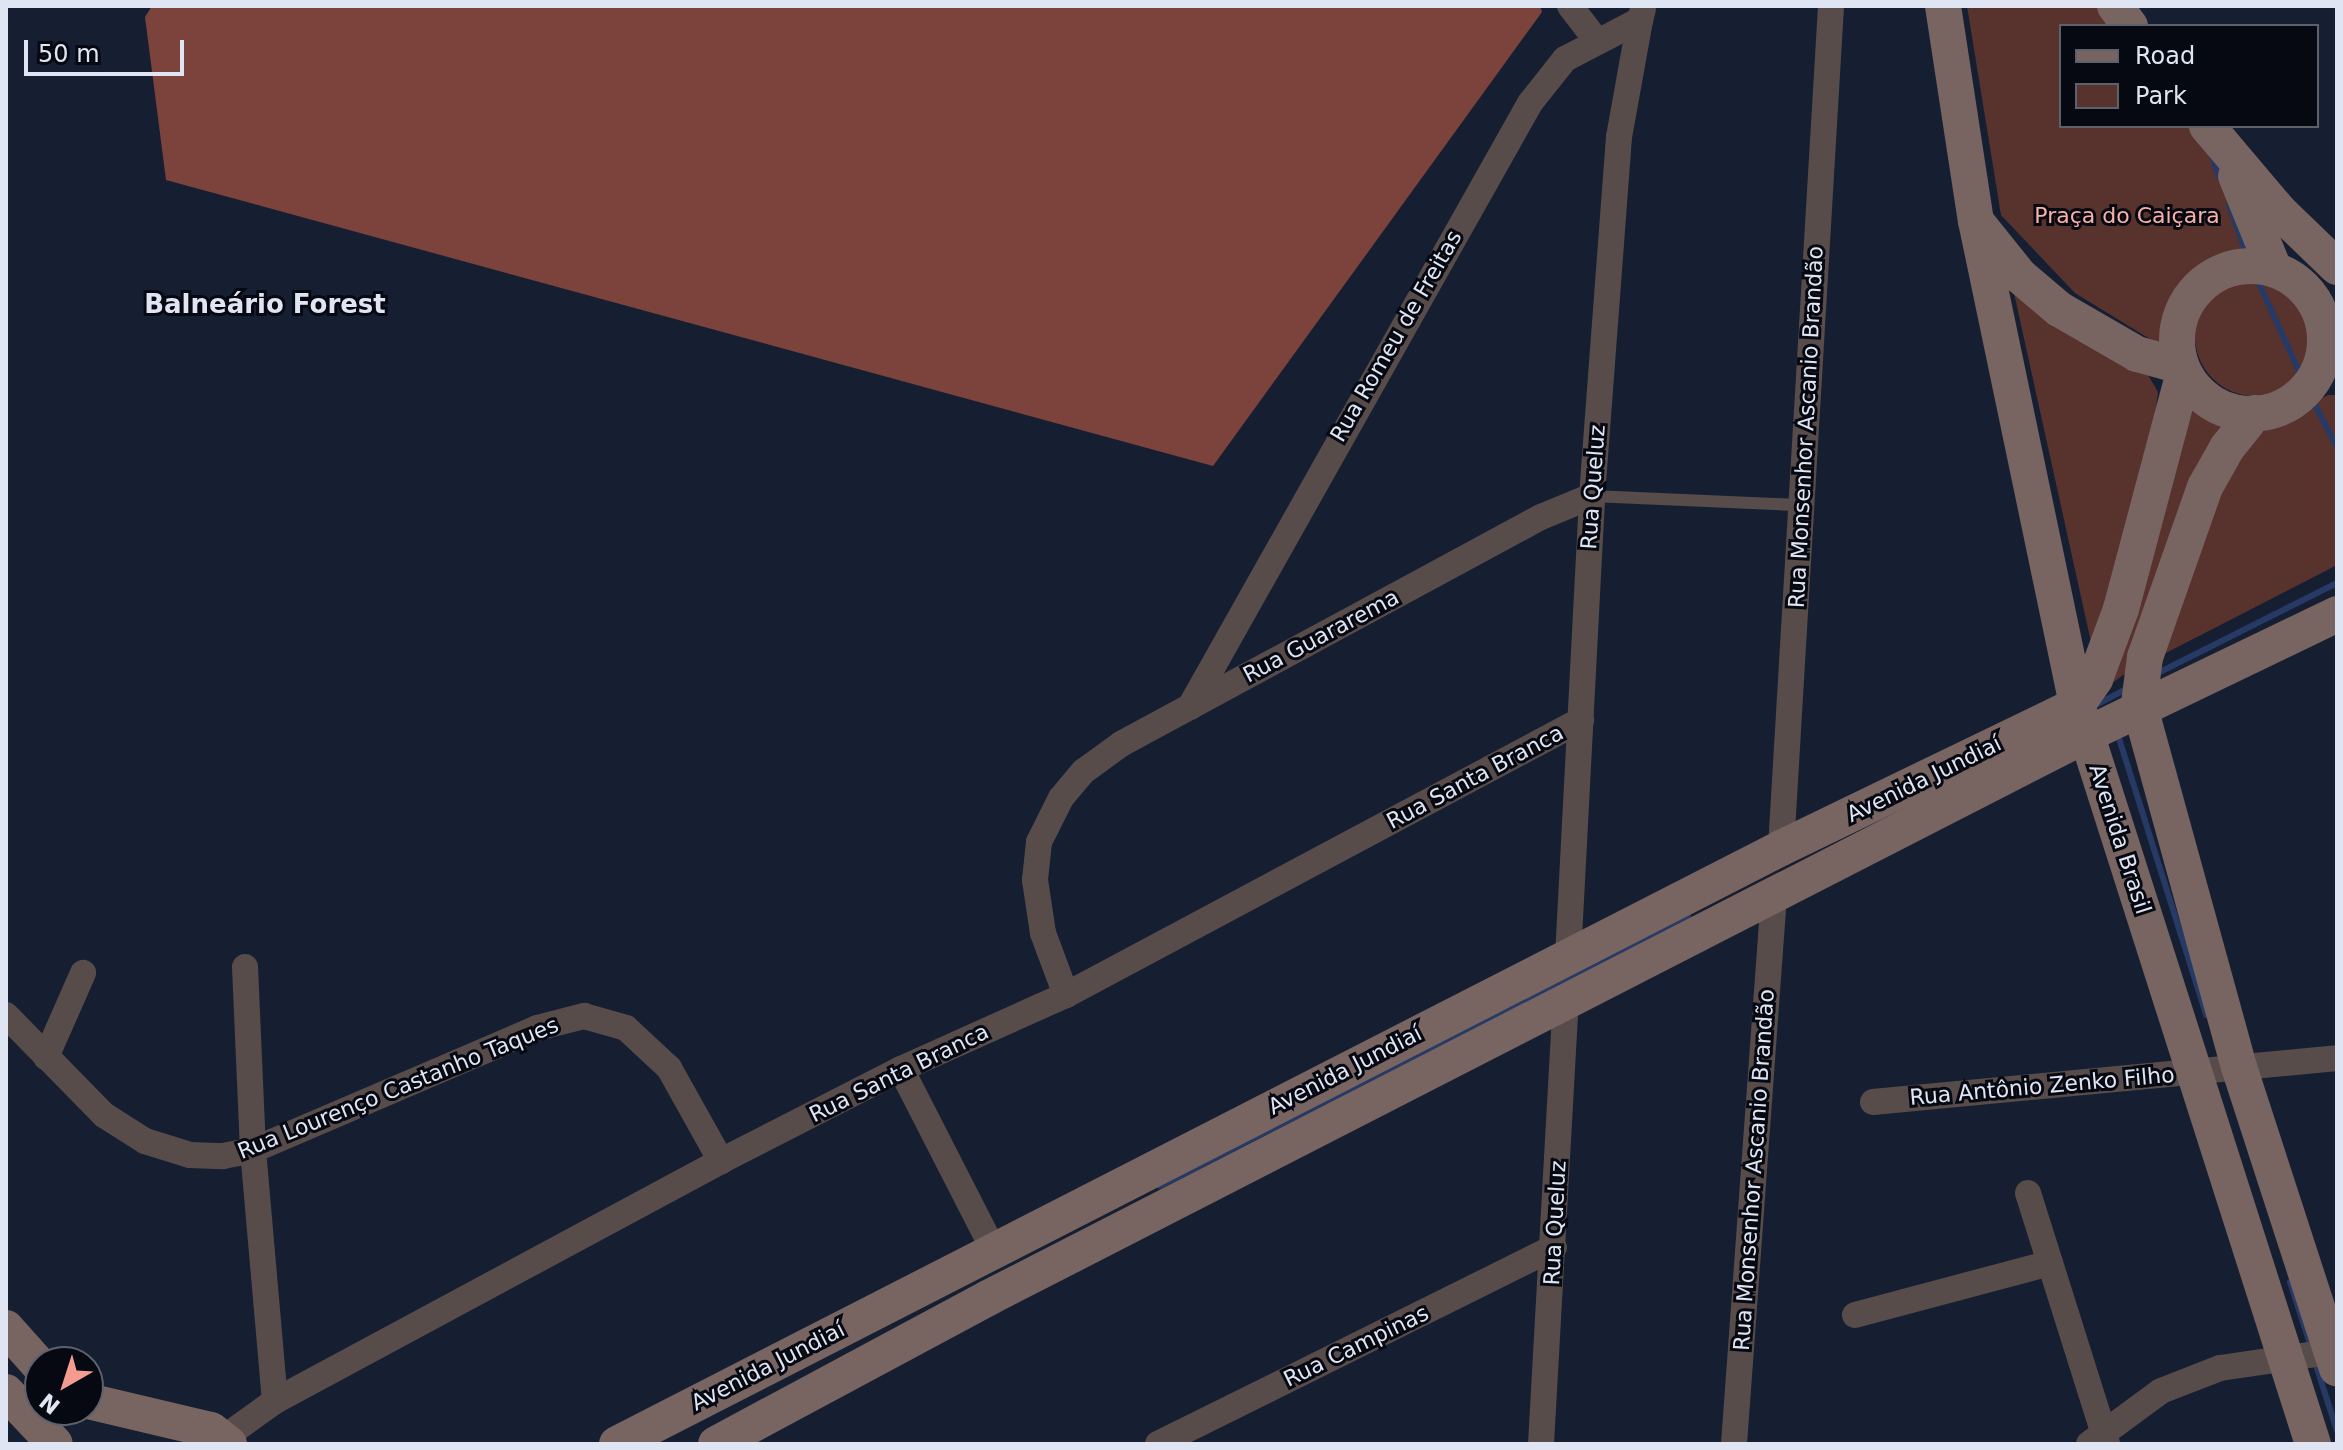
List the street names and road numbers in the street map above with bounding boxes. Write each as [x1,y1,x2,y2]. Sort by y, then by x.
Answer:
street label: Rua Romeu de Freitas [1325,226,1467,446]
street label: Rua Monsenhor Ascanio Brandão [1783,245,1829,609]
street label: Rua Queluz [1575,424,1611,550]
street label: Rua Guararema [1239,584,1403,688]
street label: Rua Santa Branca [1382,719,1568,835]
street label: Avenida Jundiaí [1842,730,2006,828]
street label: Avenida Brasil [2083,761,2157,917]
street label: Rua Monsenhor Ascanio Brandão [1728,988,1780,1352]
street label: Rua Lourenço Castanho Taques [234,1011,562,1165]
street label: Rua Santa Branca [805,1018,993,1128]
street label: Avenida Jundiaí [1264,1020,1426,1120]
street label: Rua Antônio Zenko Filho [1908,1061,2176,1111]
street label: Rua Queluz [1539,1160,1571,1286]
street label: Rua Campinas [1279,1300,1433,1392]
street label: Avenida Jundiaí [687,1316,849,1416]

